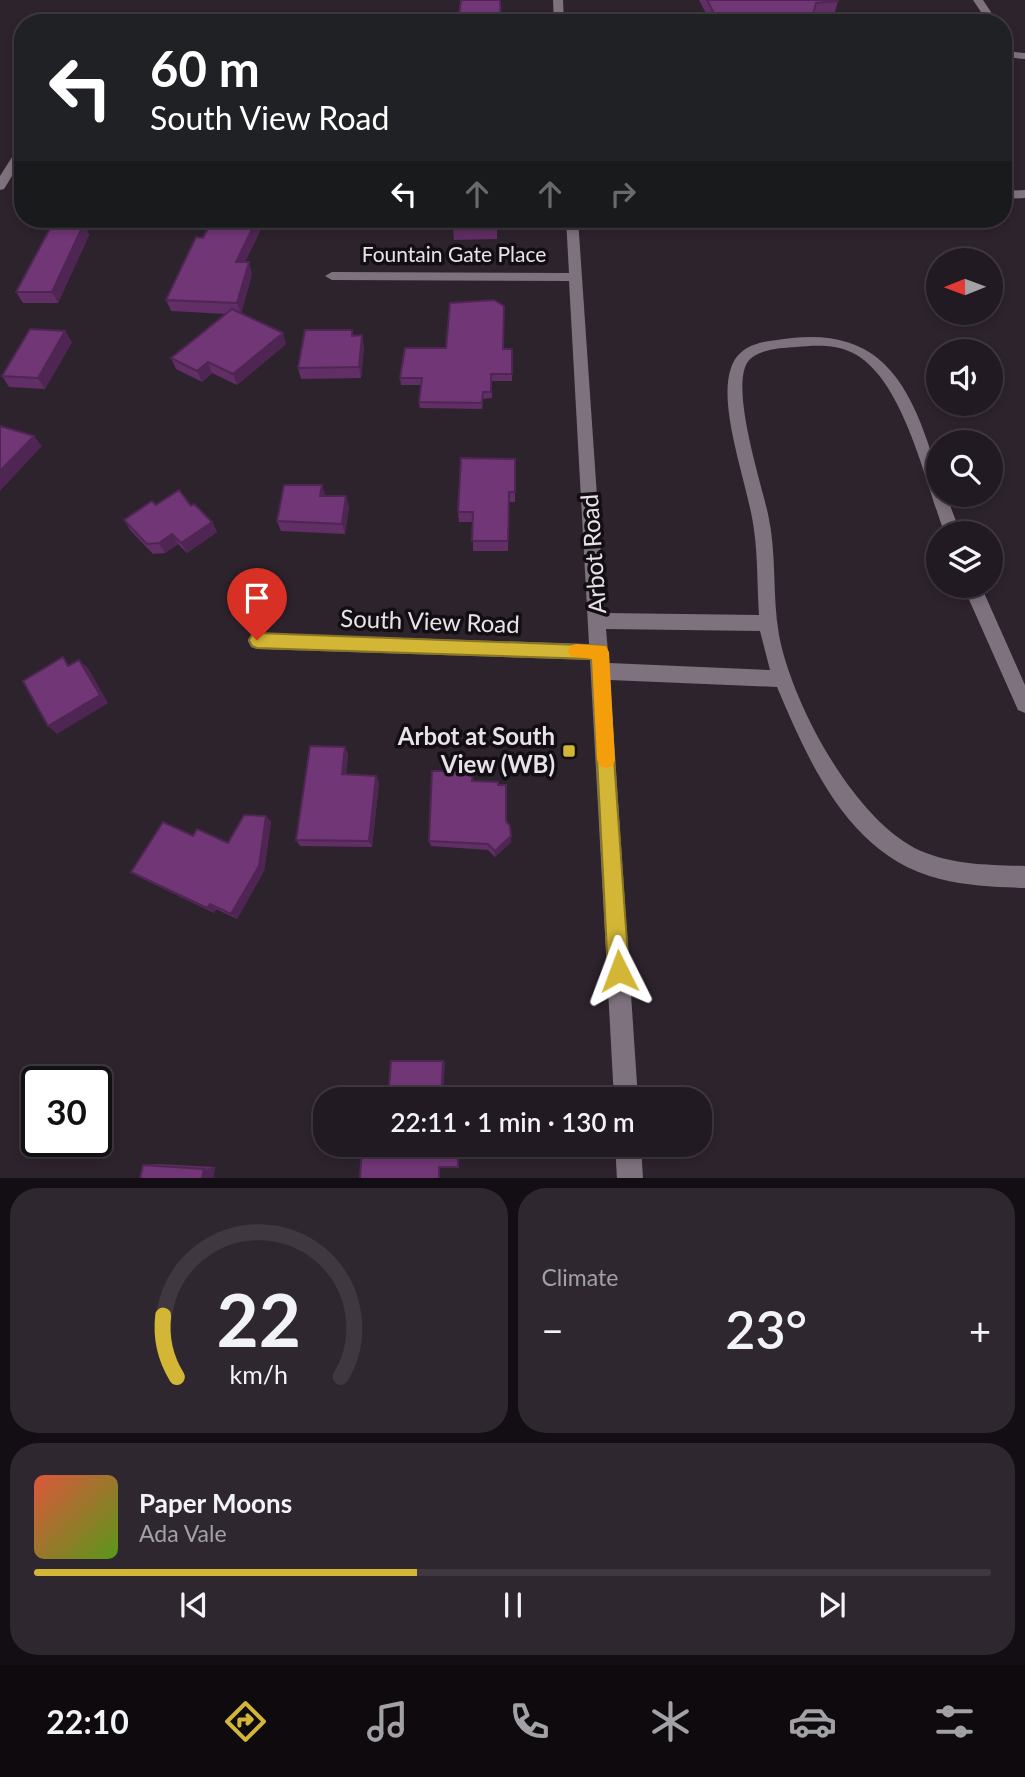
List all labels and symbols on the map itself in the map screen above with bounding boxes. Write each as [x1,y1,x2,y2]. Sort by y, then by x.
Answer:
street label: Fountain Gate Place [362,241,546,266]
north arrow [926,248,1003,326]
street label: Arbot Road [574,493,611,615]
pin [227,568,287,640]
street label: South View Road [340,603,520,638]
place label: Arbot at South View (WB) [397,721,555,778]
marker: Arbot at South View (WB) [561,743,577,759]
position arrow [582,934,656,1008]
speed limit sign: 30 [21,1066,112,1157]

